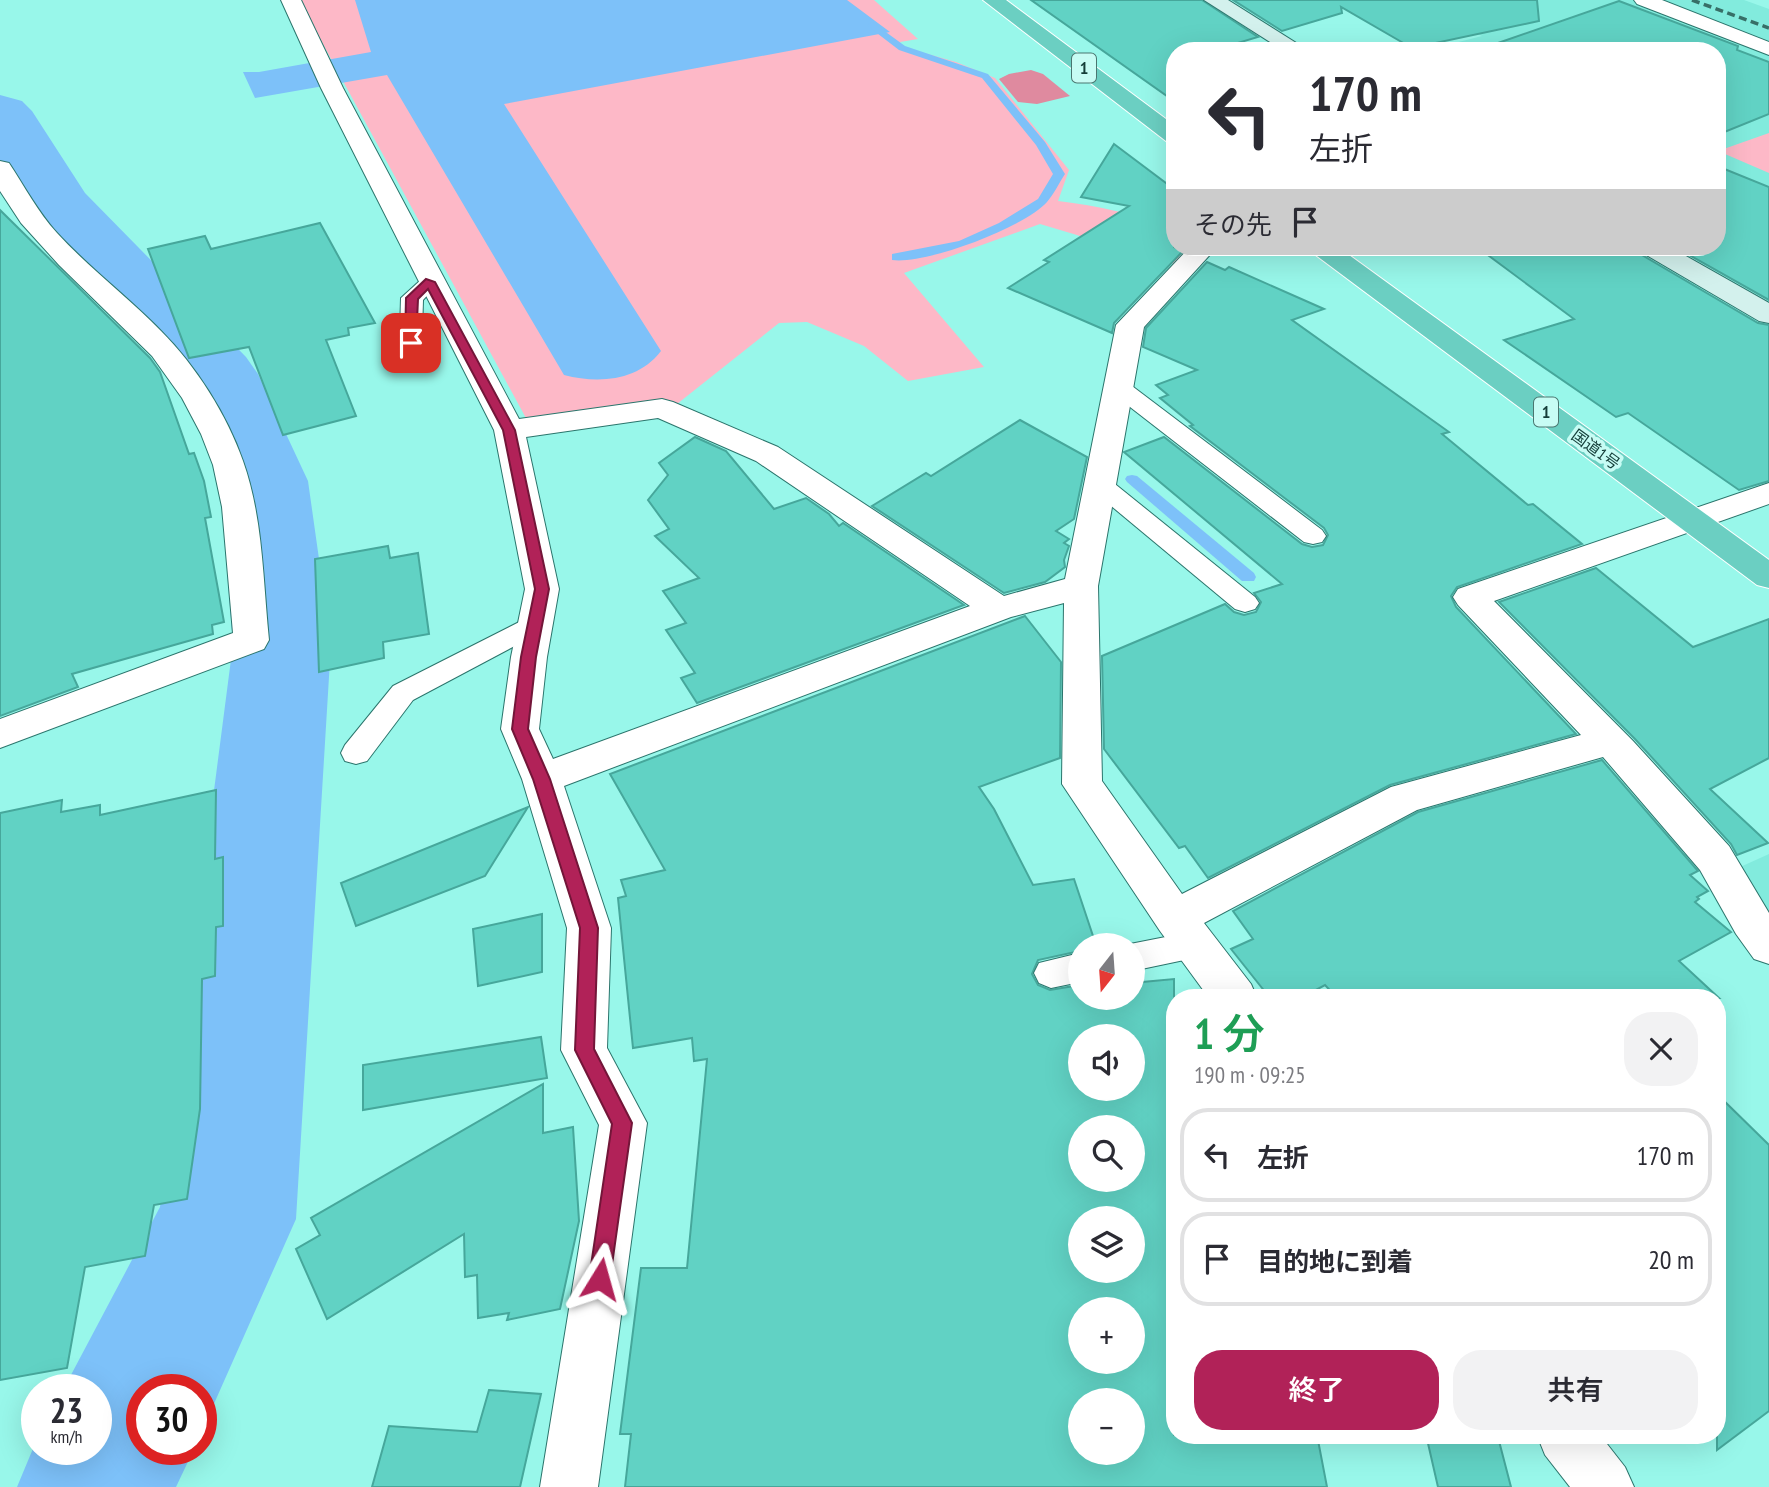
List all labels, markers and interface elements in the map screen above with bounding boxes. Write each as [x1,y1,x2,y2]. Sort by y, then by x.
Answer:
road number: 1 [1072,54,1096,82]
text: 170 m [1309,61,1422,125]
icon: left [1194,70,1285,161]
text: 左折 [1309,127,1373,169]
icon: arrive [1286,203,1324,241]
text: その先 [1194,208,1272,241]
pin [381,313,441,373]
icon: arrive [392,324,430,362]
road number: 1 [1534,398,1558,426]
street label: 国道1号 [1568,425,1624,473]
north arrow [1068,933,1144,1010]
map controls [1068,933,1145,1465]
text: 1 分 [1194,1006,1265,1061]
button: close [1624,1012,1698,1086]
button: sound [1068,1024,1145,1101]
text: 190 m · 09:25 [1194,1060,1306,1089]
button: search [1068,1115,1145,1192]
icon: left [1198,1136,1236,1174]
text: 170 m [1636,1139,1694,1172]
text: 左折 [1257,1141,1309,1174]
button: layers [1068,1206,1145,1283]
icon: arrive [1198,1240,1236,1278]
position arrow [563,1242,637,1316]
text: 20 m [1648,1243,1694,1276]
text: 目的地に到着 [1257,1245,1413,1278]
button: + [1068,1297,1145,1374]
button: 終了 [1194,1350,1439,1430]
button: 共有 [1453,1350,1698,1430]
speed limit sign: 30 [126,1374,217,1465]
text: 23 [50,1387,83,1433]
button: − [1068,1388,1145,1465]
text: km/h [51,1425,82,1448]

